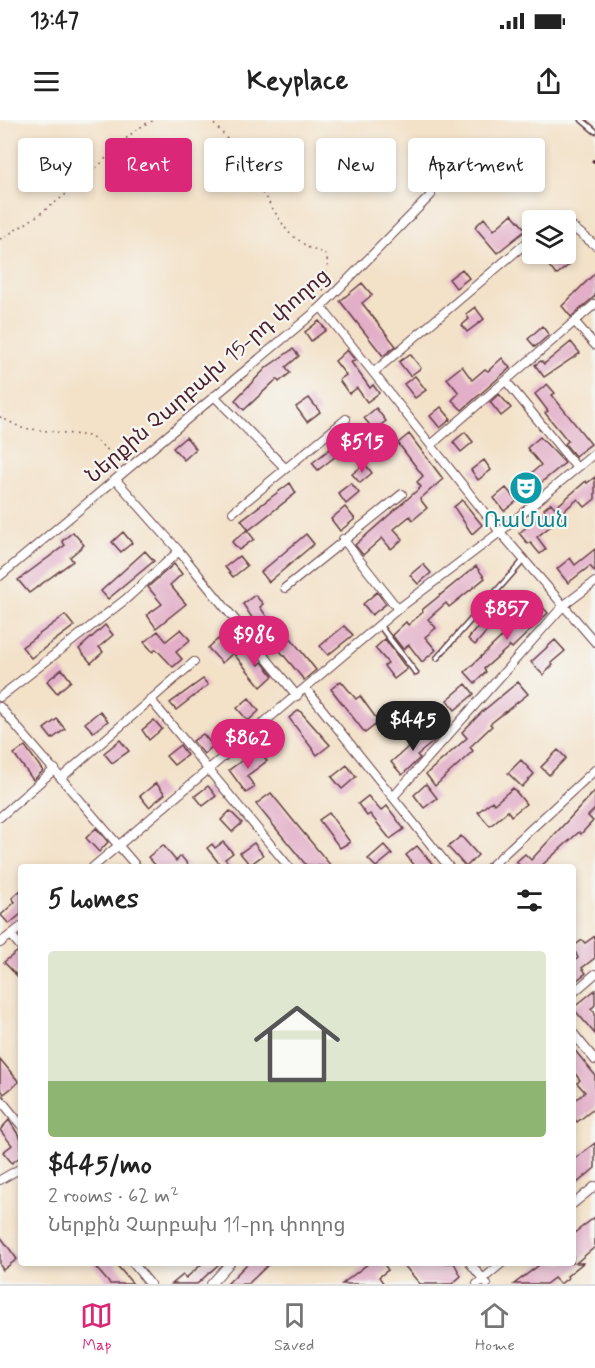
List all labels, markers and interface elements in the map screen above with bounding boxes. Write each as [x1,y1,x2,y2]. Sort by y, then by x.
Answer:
text: 13:47 [30,7,79,35]
text: Keyplace [247,64,348,99]
icon: menu [30,65,63,98]
icon: share [532,65,565,98]
chip: Buy [18,138,93,192]
chip: Rent [105,138,192,192]
chip: Filters [204,138,304,192]
chip: New [316,138,396,192]
chip: Apartment [408,138,545,192]
map controls [522,210,576,264]
button: layers [522,210,576,264]
street label: Ներքին Չարբախ 15-րդ փողոց [80,262,336,490]
pin: $515 [326,423,398,474]
text: $515 [340,429,384,456]
theatre icon: ՌաՄան [508,470,544,506]
place label: ՌաՄան [484,507,568,535]
pin: $857 [471,590,543,641]
text: $857 [485,596,529,623]
pin: $986 [218,616,290,667]
text: $986 [233,622,275,649]
pin: $445 [377,701,449,752]
text: $445 [390,707,436,734]
pin: $862 [212,719,284,770]
text: $862 [225,725,271,752]
text: 5 homes [48,883,139,917]
icon: filters [513,884,546,917]
icon: home [243,990,351,1098]
text: $445/mo [48,1149,152,1183]
text: 2 rooms · 62 m² [48,1183,179,1210]
text: Ներքին Չարբախ 11-րդ փողոց [48,1212,345,1239]
tab: Map [80,1299,113,1356]
tab: Saved [274,1299,314,1356]
tab: Home [475,1299,515,1356]

